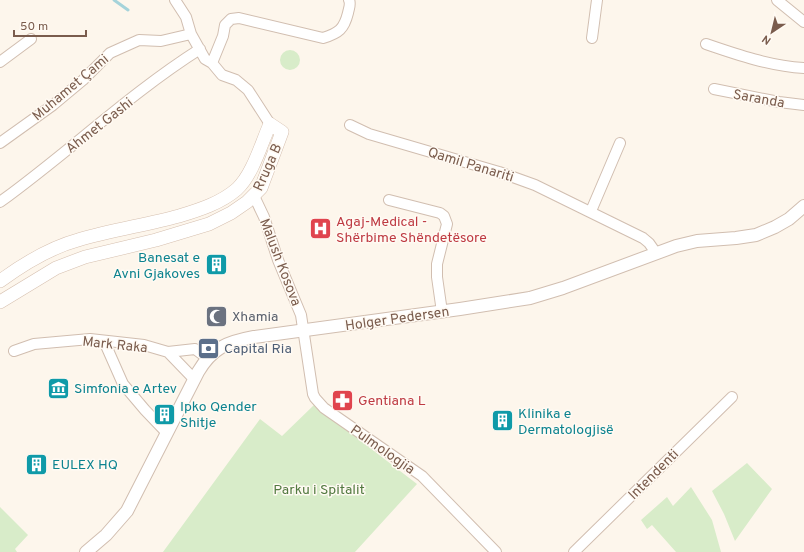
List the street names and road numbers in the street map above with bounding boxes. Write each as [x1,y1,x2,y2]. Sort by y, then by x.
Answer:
street label: Muhamet Çami [29,51,113,125]
street label: Saranda [732,87,786,112]
street label: Ahmet Gashi [63,95,137,158]
street label: Rruga B [250,141,286,194]
street label: Qamil Panariti [426,144,516,187]
street label: Malush Kosova [255,216,304,309]
street label: Holger Pedersen [344,304,450,335]
street label: Mark Raka [81,334,148,357]
street label: Pulmologjia [347,422,418,479]
street label: Intendenti [625,446,683,504]

